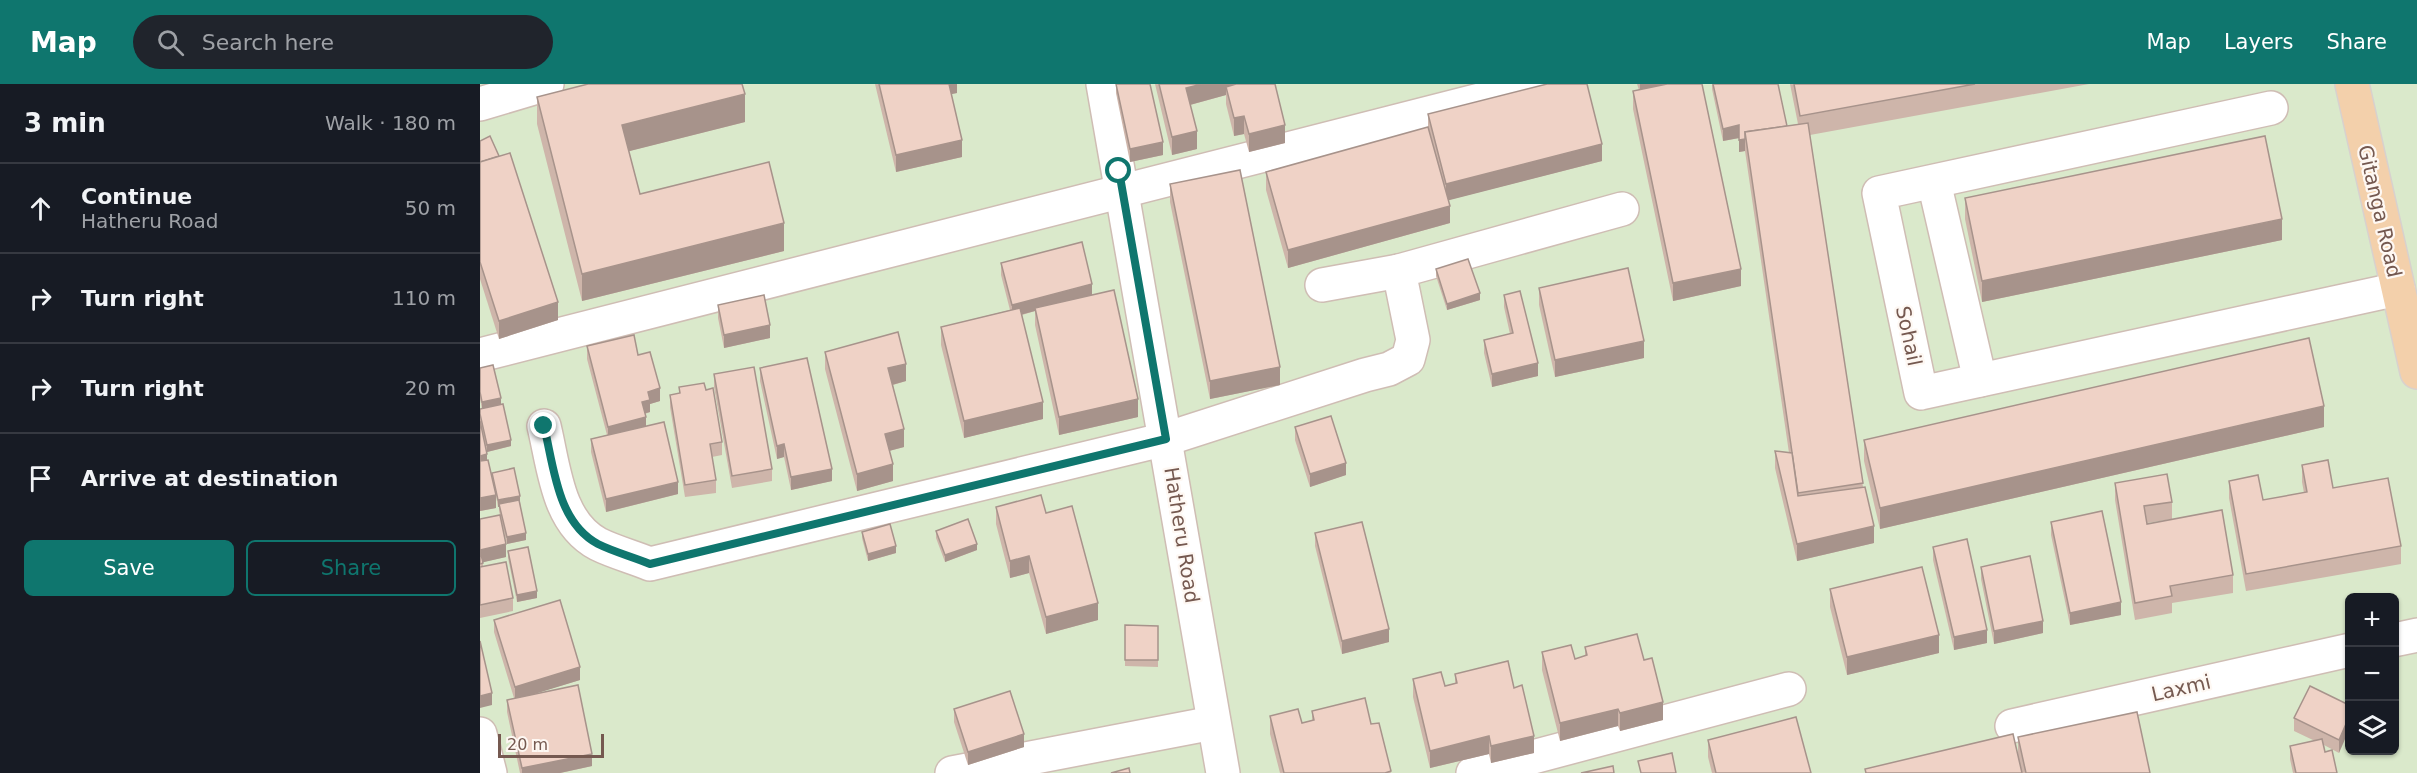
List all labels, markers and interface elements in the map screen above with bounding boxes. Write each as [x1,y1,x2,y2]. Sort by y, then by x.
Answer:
search box [133,15,553,69]
text: Map [30,26,97,59]
icon: search [154,26,187,59]
text: Search here [202,30,334,55]
text: Map [2147,30,2191,54]
text: Layers [2224,30,2293,54]
text: Share [2326,30,2387,54]
text: 3 min [24,108,106,138]
text: Walk · 180 m [325,111,456,135]
street label: Gitanga Road [2353,142,2407,280]
route start [1105,157,1131,183]
text: Continue [81,184,192,209]
icon: ahead [24,192,57,225]
text: 50 m [405,196,456,220]
text: Hatheru Road [81,209,219,233]
icon: right [24,282,57,315]
text: Turn right [81,286,204,311]
text: 110 m [392,286,456,310]
street label: Sohail [1891,304,1927,368]
icon: right [24,372,57,405]
text: Turn right [81,376,204,401]
text: 20 m [405,376,456,400]
route end [530,412,556,438]
icon: arrive [24,462,57,495]
street label: Hatheru Road [1159,465,1205,605]
text: Arrive at destination [81,466,338,491]
button: Save [24,540,234,596]
button: Share [246,540,456,596]
map controls [2345,593,2399,755]
button: + [2345,593,2399,647]
button: − [2345,647,2399,701]
street label: Laxmi [2149,670,2213,706]
button: layers [2345,701,2399,755]
scale bar [498,731,604,758]
text: 20 m [507,735,548,754]

